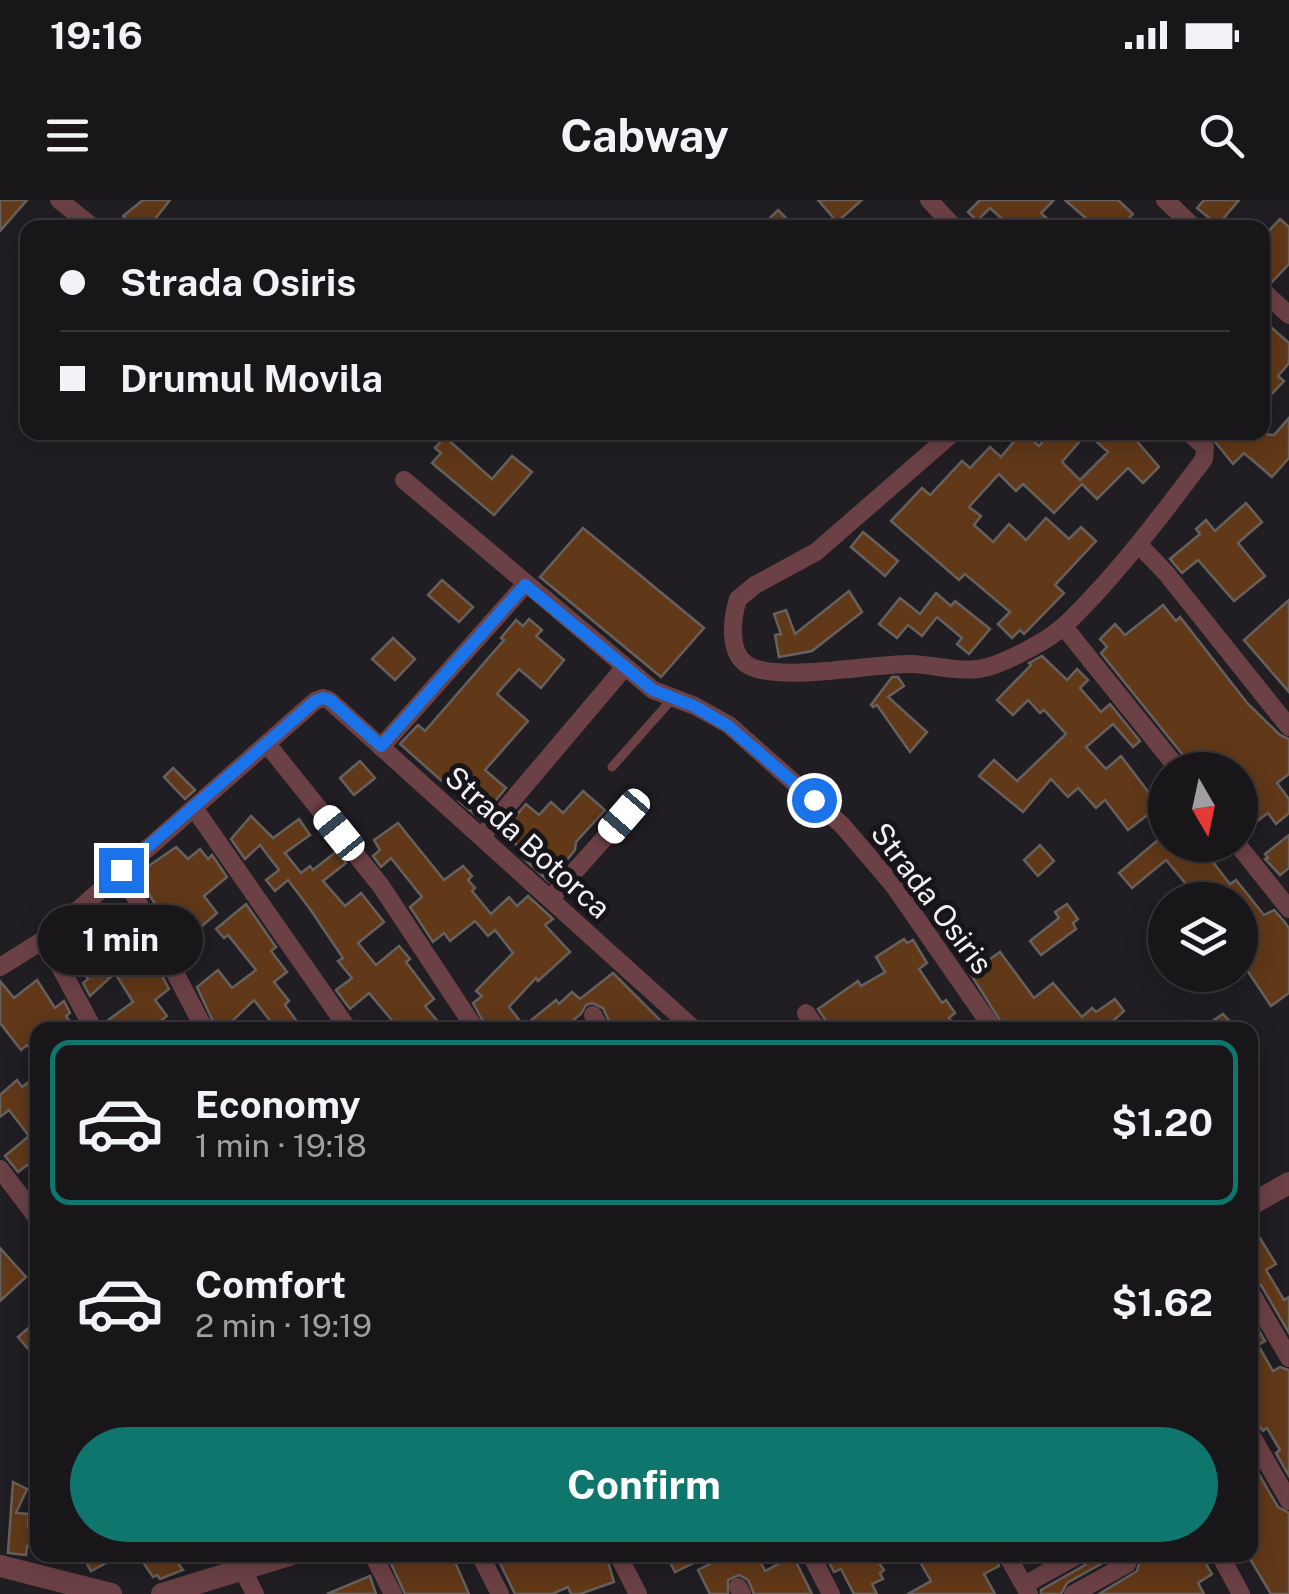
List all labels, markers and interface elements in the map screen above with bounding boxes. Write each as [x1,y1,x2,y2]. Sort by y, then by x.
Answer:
text: 19:16 [50,13,143,58]
icon: menu [40,108,95,163]
icon: search [1194,108,1249,163]
text: Cabway [560,109,729,162]
text: Strada Osiris [120,260,356,305]
text: Drumul Movila [120,356,383,401]
north arrow [1148,752,1258,862]
map controls [1148,752,1258,992]
street label: Strada Botorca [438,758,618,926]
route start [792,778,837,823]
car [593,784,655,848]
car [308,800,370,866]
street label: Strada Osiris [864,815,1000,981]
route end [99,848,144,893]
button: layers [1148,882,1258,992]
callout: 1 min [38,905,204,975]
text: 1 min [82,921,159,958]
icon: car [75,1078,165,1168]
text: Economy [195,1082,361,1127]
text: $1.20 [1111,1100,1213,1145]
text: 1 min · 19:18 [195,1127,367,1164]
icon: car [75,1258,165,1348]
text: Comfort [195,1262,346,1307]
text: $1.62 [1111,1280,1213,1325]
text: 2 min · 19:19 [195,1307,372,1344]
button: Confirm [70,1427,1218,1542]

